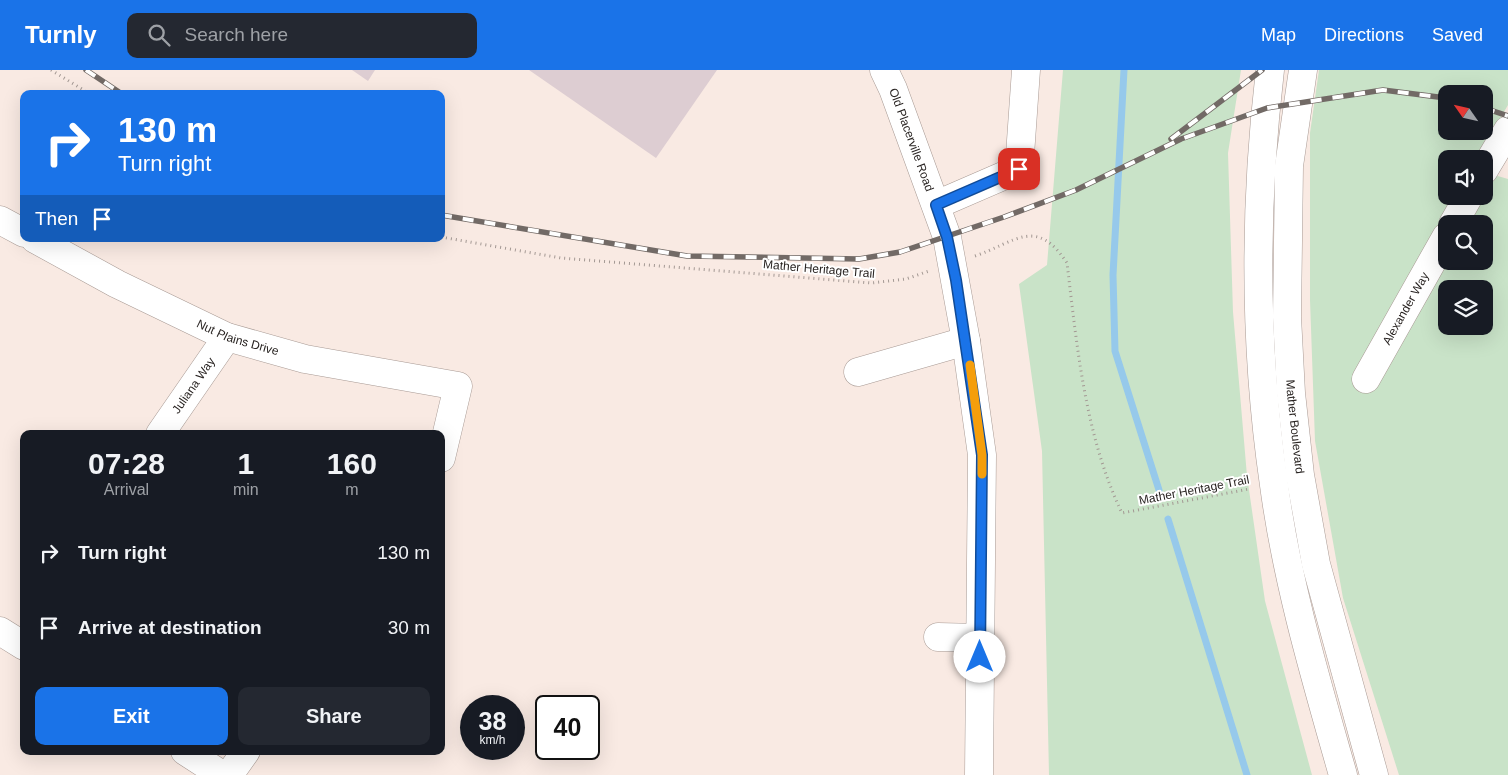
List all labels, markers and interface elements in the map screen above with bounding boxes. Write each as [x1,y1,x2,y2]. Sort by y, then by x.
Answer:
search box [127,13,477,58]
text: Turnly [25,21,97,48]
icon: search [145,21,173,49]
text: Search here [185,24,288,45]
text: Map [1261,25,1296,45]
text: Directions [1324,25,1404,45]
text: Saved [1432,25,1483,45]
north arrow [1438,85,1492,140]
map controls [1438,85,1493,335]
street label: Old Placerville Road [886,86,937,193]
icon: right [35,110,100,175]
text: 130 m [118,110,217,149]
pin [998,148,1040,190]
button: sound [1438,150,1493,205]
text: Turn right [118,151,211,176]
icon: arrive [1005,155,1033,183]
icon: arrive [88,205,116,233]
text: Then [35,208,78,229]
button: search [1438,215,1493,270]
street label: Mather Heritage Trail [763,257,875,281]
street label: Alexander Way [1380,270,1432,347]
button: layers [1438,280,1493,335]
street label: Nut Plains Drive [194,316,281,358]
street label: Juliana Way [169,355,218,416]
street label: Mather Boulevard [1283,379,1307,475]
text: 07:28 [88,447,165,480]
text: 1 [237,447,254,480]
text: 160 [327,447,377,480]
street label: Mather Heritage Trail [1138,472,1250,508]
text: Arrival [104,481,149,498]
text: min [233,481,259,498]
text: m [345,481,358,498]
icon: right [35,539,63,567]
text: Turn right [78,542,166,563]
text: 130 m [377,542,430,563]
icon: arrive [35,614,63,642]
text: Arrive at destination [78,617,262,638]
text: 30 m [388,617,430,638]
position arrow [953,630,1005,682]
button: Exit [35,687,228,745]
button: Share [238,687,430,745]
speed limit sign: 40 [535,695,600,760]
text: 38 [479,707,506,735]
text: km/h [479,733,506,747]

